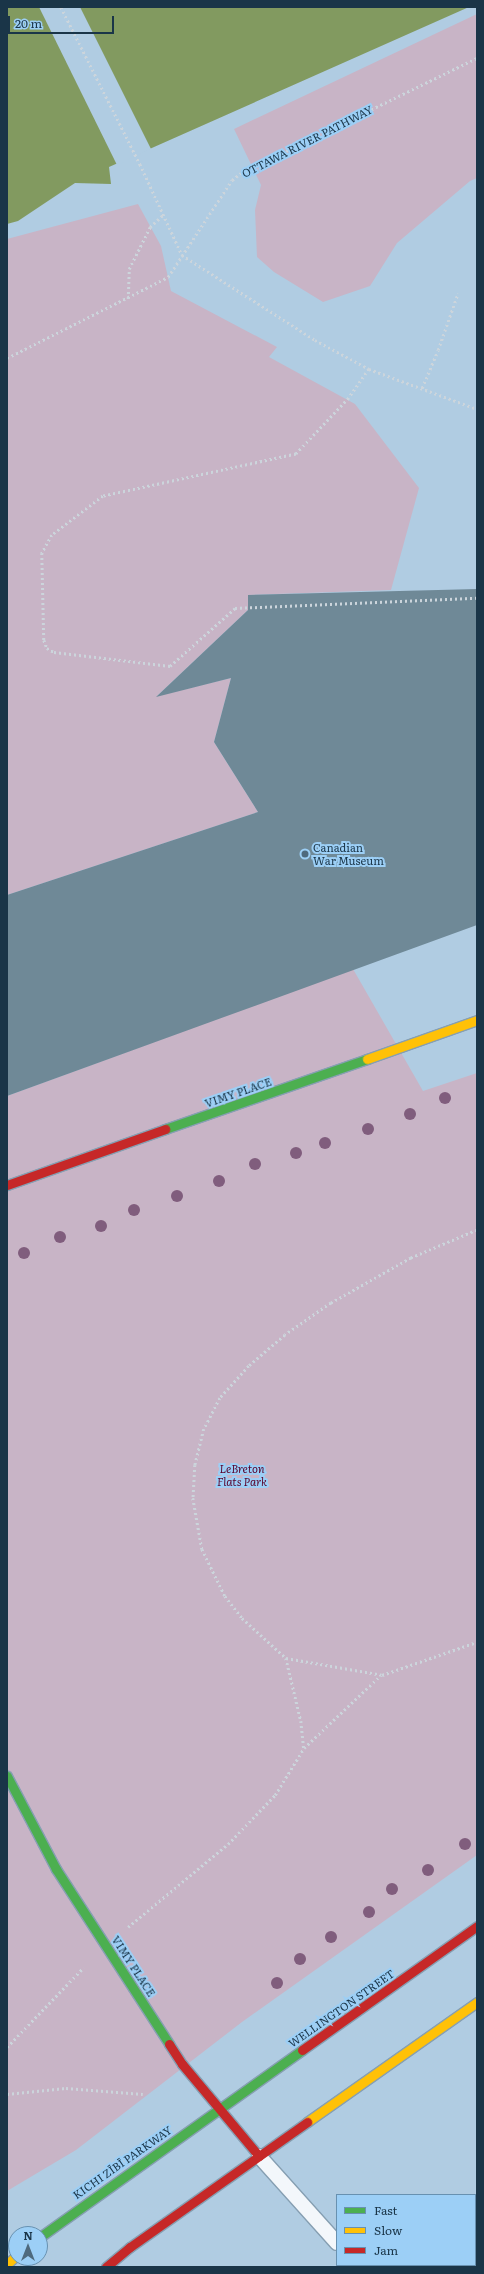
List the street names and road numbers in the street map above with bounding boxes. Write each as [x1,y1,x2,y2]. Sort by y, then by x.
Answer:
street label: OTTAWA RIVER PATHWAY [239,102,375,180]
street label: VIMY PLACE [203,1074,273,1110]
street label: VIMY PLACE [109,1933,159,1999]
street label: WELLINGTON STREET [285,1966,397,2050]
street label: KICHI ZĪBĪ PARKWAY [70,2123,174,2201]

